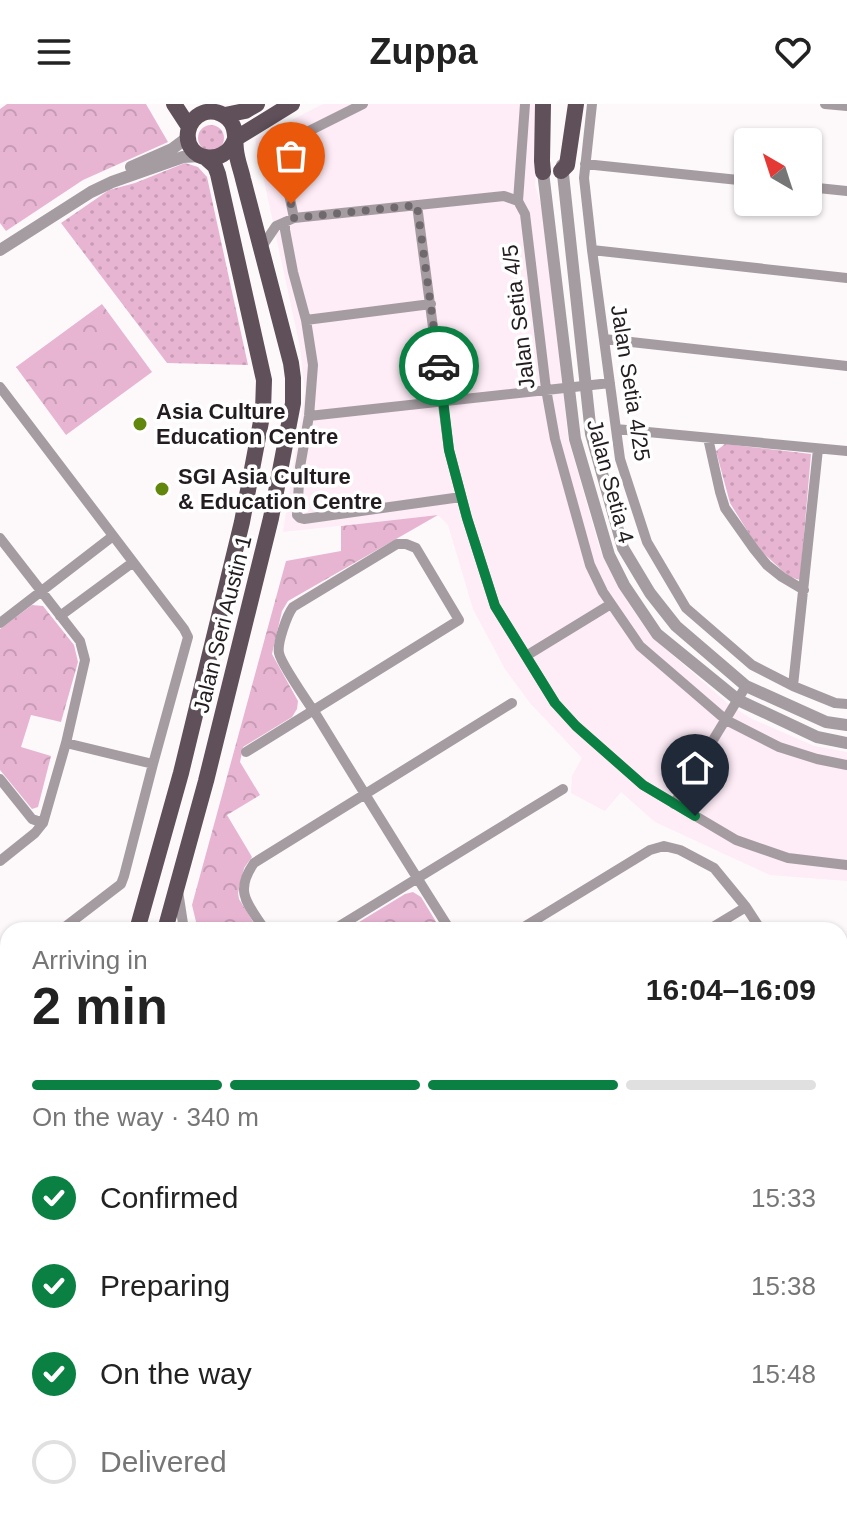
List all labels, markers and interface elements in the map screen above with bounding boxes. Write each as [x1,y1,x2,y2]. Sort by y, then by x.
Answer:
icon: menu [32,30,76,74]
icon: heart [771,30,815,74]
text: Zuppa [370,31,477,72]
pin [257,122,325,204]
north arrow [734,128,822,216]
map controls [734,128,822,216]
icon: bag [269,134,313,178]
street label: Jalan Setia 4/5 [497,243,540,391]
street label: Jalan Setia 4/25 [606,303,655,463]
courier [399,326,479,406]
icon: car [417,344,461,388]
place label: Asia Culture Education Centre [156,399,338,449]
marker: Asia Culture Education Centre [131,415,149,433]
street label: Jalan Setia 4 [582,416,639,546]
place label: SGI Asia Culture & Education Centre [178,464,382,514]
marker: SGI Asia Culture & Education Centre [153,480,171,498]
street label: Jalan Seri Austin 1 [188,533,257,716]
pin [661,734,729,816]
icon: home [673,746,717,790]
text: Arriving in [32,945,148,975]
text: 16:04–16:09 [646,973,816,1006]
text: 2 min [32,977,168,1035]
text: On the way · 340 m [32,1102,259,1132]
icon: check [32,1176,76,1220]
text: Confirmed [100,1181,238,1214]
text: 15:33 [751,1183,816,1213]
icon: check [32,1264,76,1308]
text: Preparing [100,1269,230,1302]
text: 15:38 [751,1271,816,1301]
icon: check [32,1352,76,1396]
text: On the way [100,1357,252,1390]
text: 15:48 [751,1359,816,1389]
text: Delivered [100,1445,227,1478]

